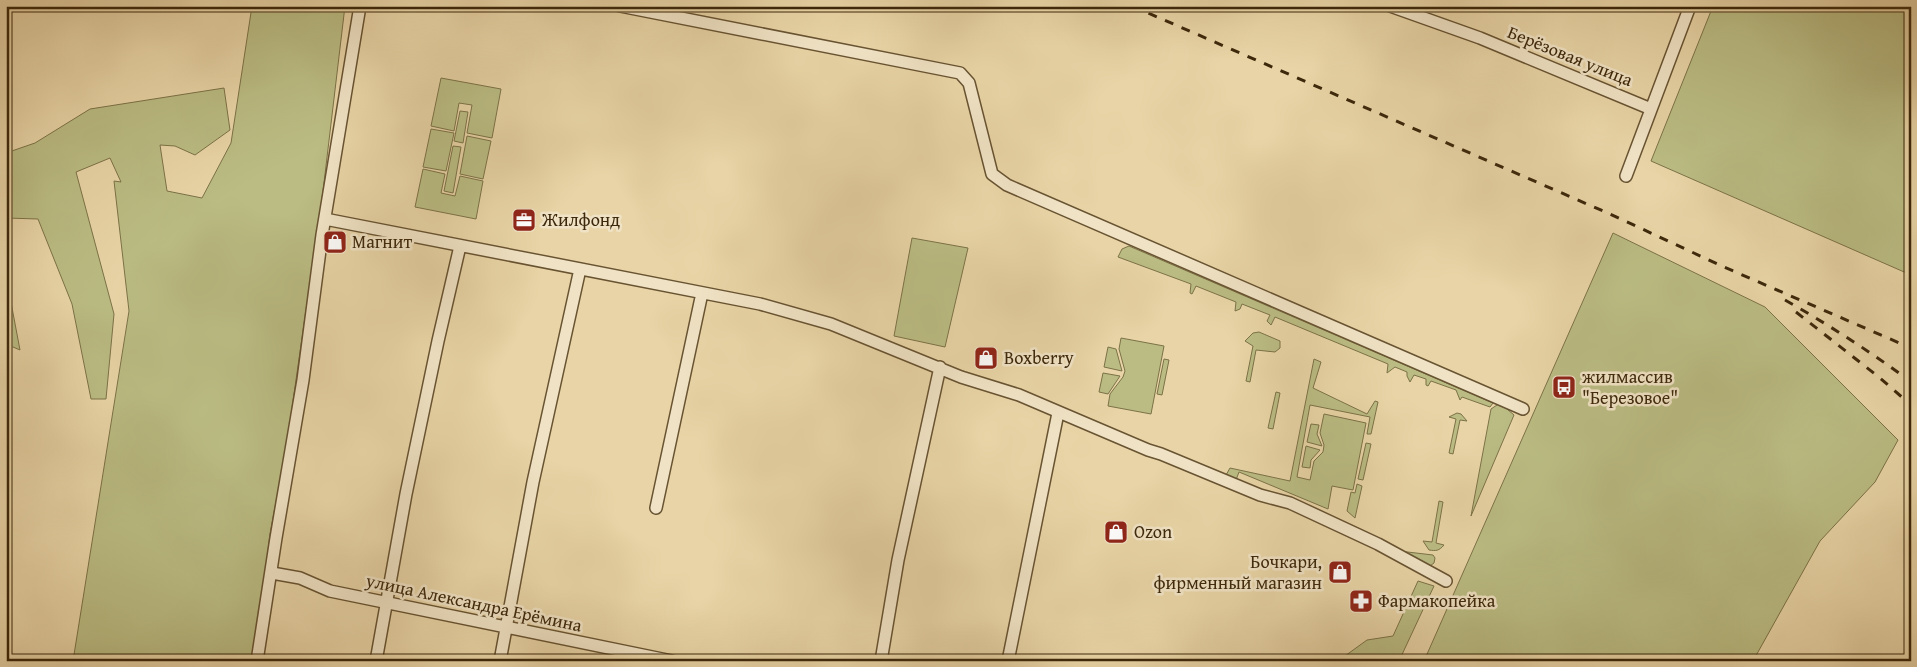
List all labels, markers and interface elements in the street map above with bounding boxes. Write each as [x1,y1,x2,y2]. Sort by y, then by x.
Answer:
street label: Берёзовая улица [1504,18,1637,93]
place label: Жилфонд [541,206,620,233]
office icon: Жилфонд [511,207,537,233]
place label: Магнит [352,228,412,255]
shop icon: Магнит [322,229,348,255]
place label: Boxberry [1004,344,1074,371]
shop icon: Boxberry [973,345,999,371]
place label: жилмассив "Березовое" [1582,363,1678,411]
bus stop icon: жилмассив "Березовое" [1551,374,1577,400]
place label: Ozon [1134,518,1172,545]
shop icon: Ozon [1103,519,1129,545]
place label: Бочкари, фирменный магазин [1153,548,1322,596]
shop icon: Бочкари, фирменный магазин [1327,559,1353,585]
street label: улица Александра Ерёмина [363,566,585,639]
place label: Фармакопейка [1378,587,1496,614]
pharmacy icon: Фармакопейка [1348,588,1374,614]

